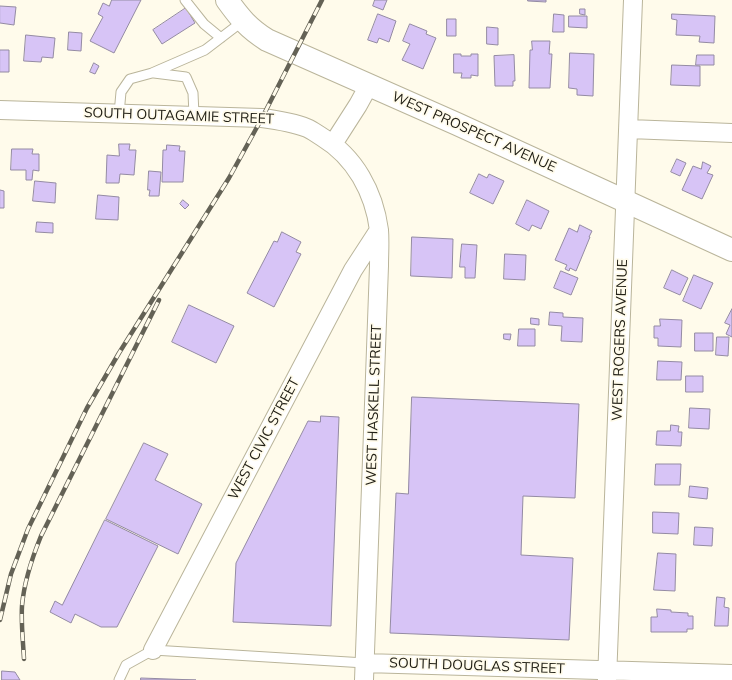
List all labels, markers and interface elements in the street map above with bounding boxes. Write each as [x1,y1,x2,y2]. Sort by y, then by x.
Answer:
street label: WEST PROSPECT AVENUE [389,88,559,176]
street label: SOUTH OUTAGAMIE STREET [83,104,275,128]
street label: WEST ROGERS AVENUE [609,259,631,421]
street label: WEST HASKELL STREET [363,324,385,486]
street label: WEST CIVIC STREET [225,375,303,503]
street label: SOUTH DOUGLAS STREET [389,655,565,677]

